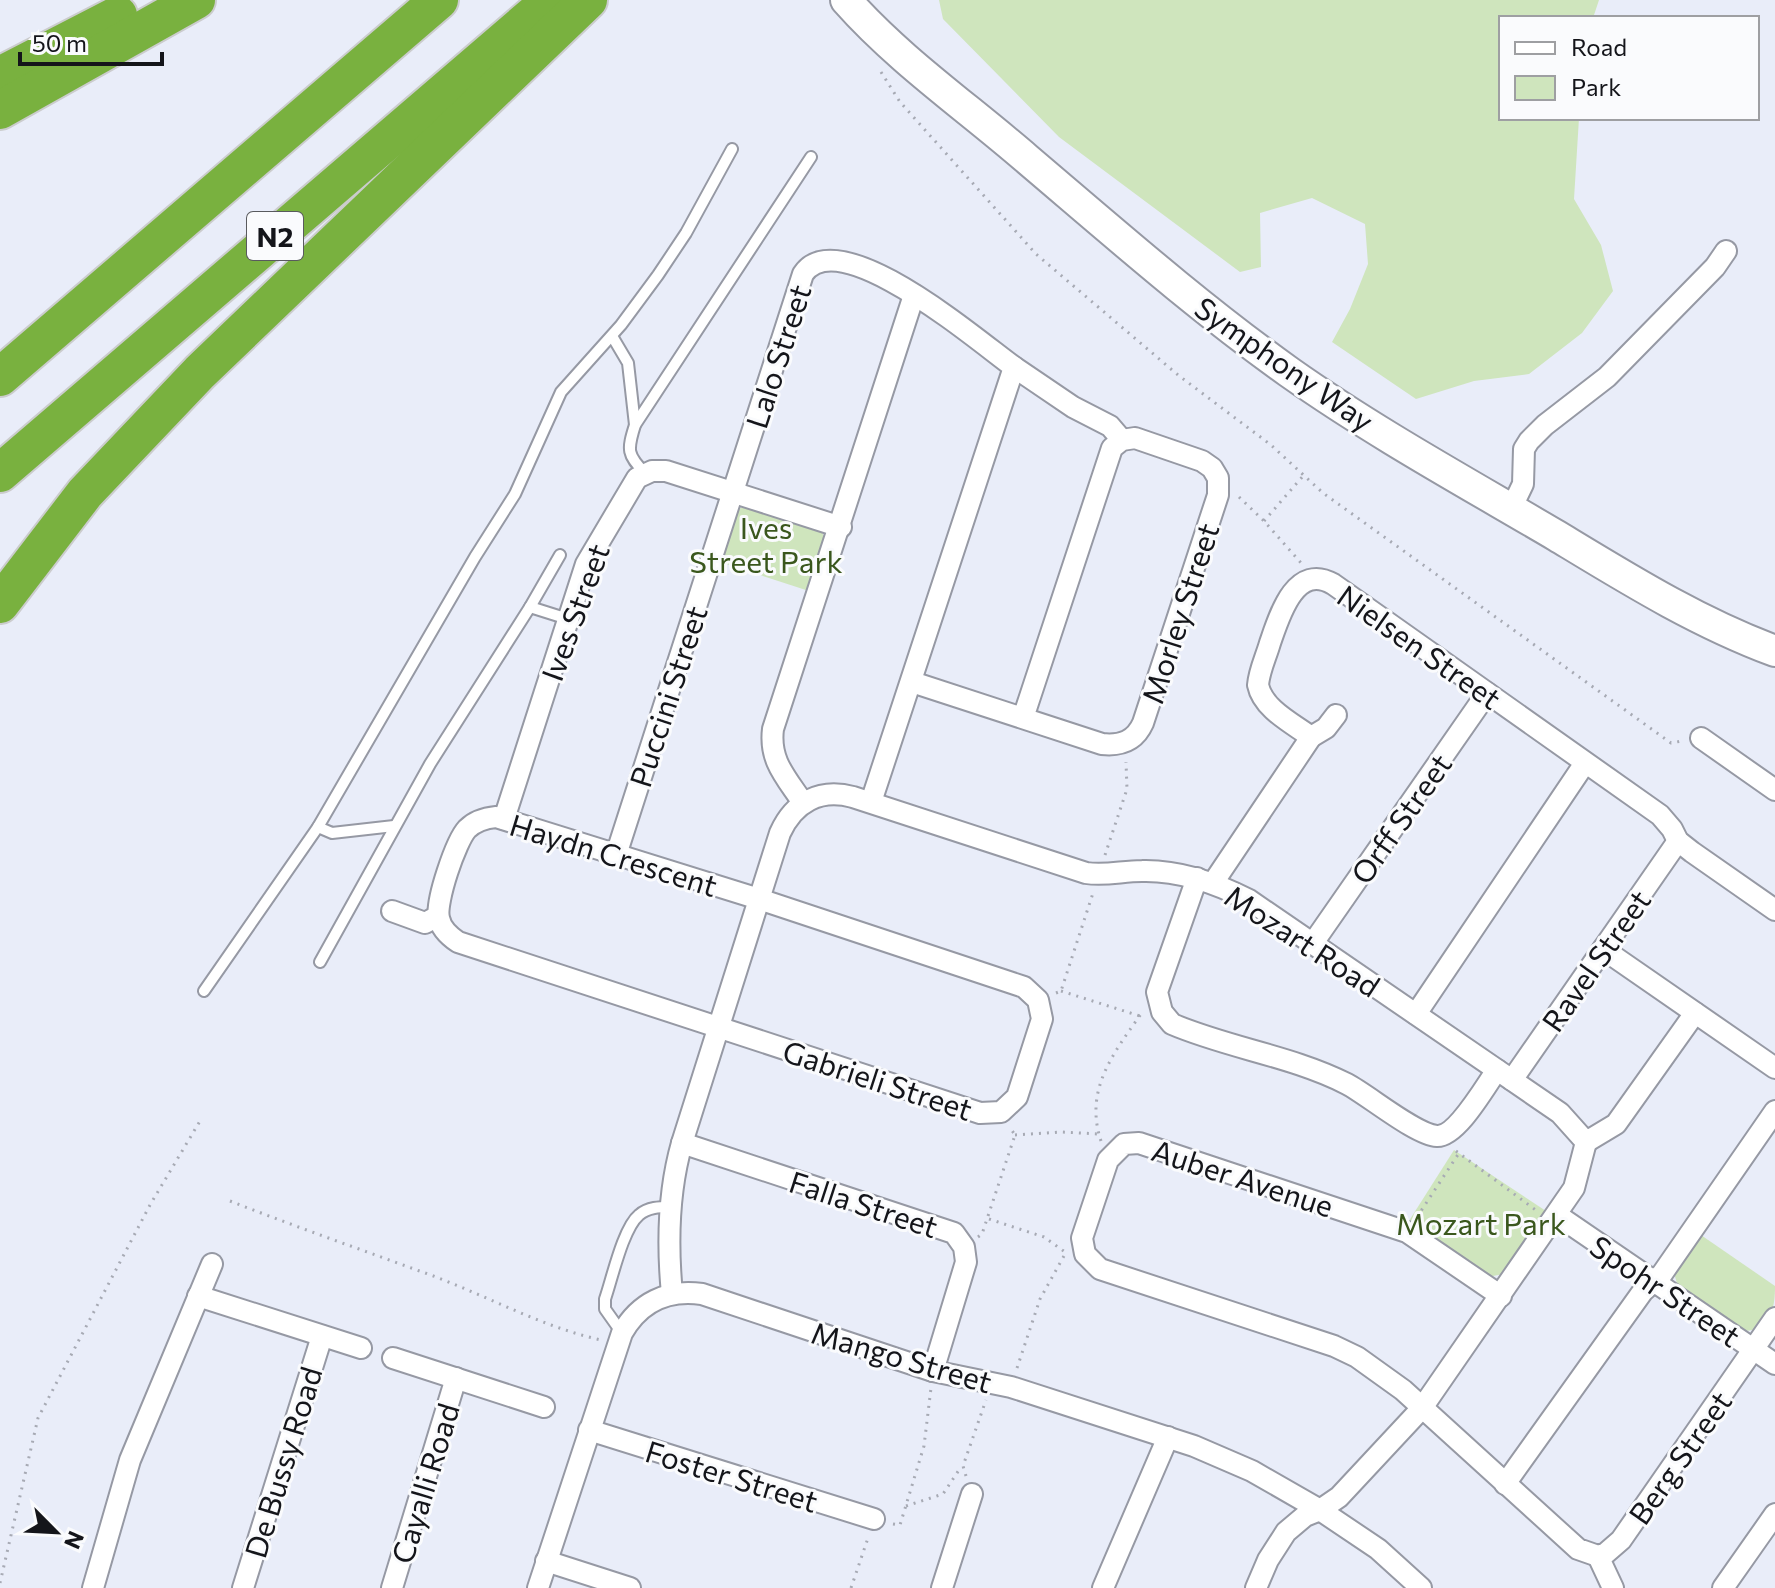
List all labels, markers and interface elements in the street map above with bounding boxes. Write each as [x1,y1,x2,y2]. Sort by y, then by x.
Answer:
scale bar [20,16,162,66]
legend [1499,16,1759,120]
text: 50 m [32,28,87,57]
text: Road [1571,32,1627,61]
text: Park [1571,72,1621,101]
road number: N2 [247,212,303,260]
street label: Lalo Street [736,279,818,433]
street label: Symphony Way [1189,288,1381,438]
park label: Ives Street Park [689,508,843,579]
street label: Morley Street [1132,518,1226,708]
street label: Ives Street [532,538,616,686]
street label: Nielsen Street [1331,576,1509,716]
street label: Puccini Street [620,601,714,791]
street label: Orff Street [1342,746,1458,890]
street label: Haydn Crescent [506,805,722,903]
street label: Mozart Road [1219,876,1387,1004]
street label: Ravel Street [1533,882,1657,1038]
street label: Gabrieli Street [779,1031,977,1127]
street label: Auber Avenue [1148,1130,1338,1224]
street label: Falla Street [785,1162,943,1244]
park label: Mozart Park [1396,1204,1566,1241]
street label: Spohr Street [1584,1226,1748,1354]
street label: Mango Street [808,1313,996,1399]
street label: De Bussy Road [235,1362,329,1562]
street label: Berg Street [1620,1383,1738,1531]
street label: Cayalli Road [382,1398,466,1568]
street label: Foster Street [641,1431,823,1519]
north arrow [16,1492,96,1572]
text: N [59,1527,90,1553]

